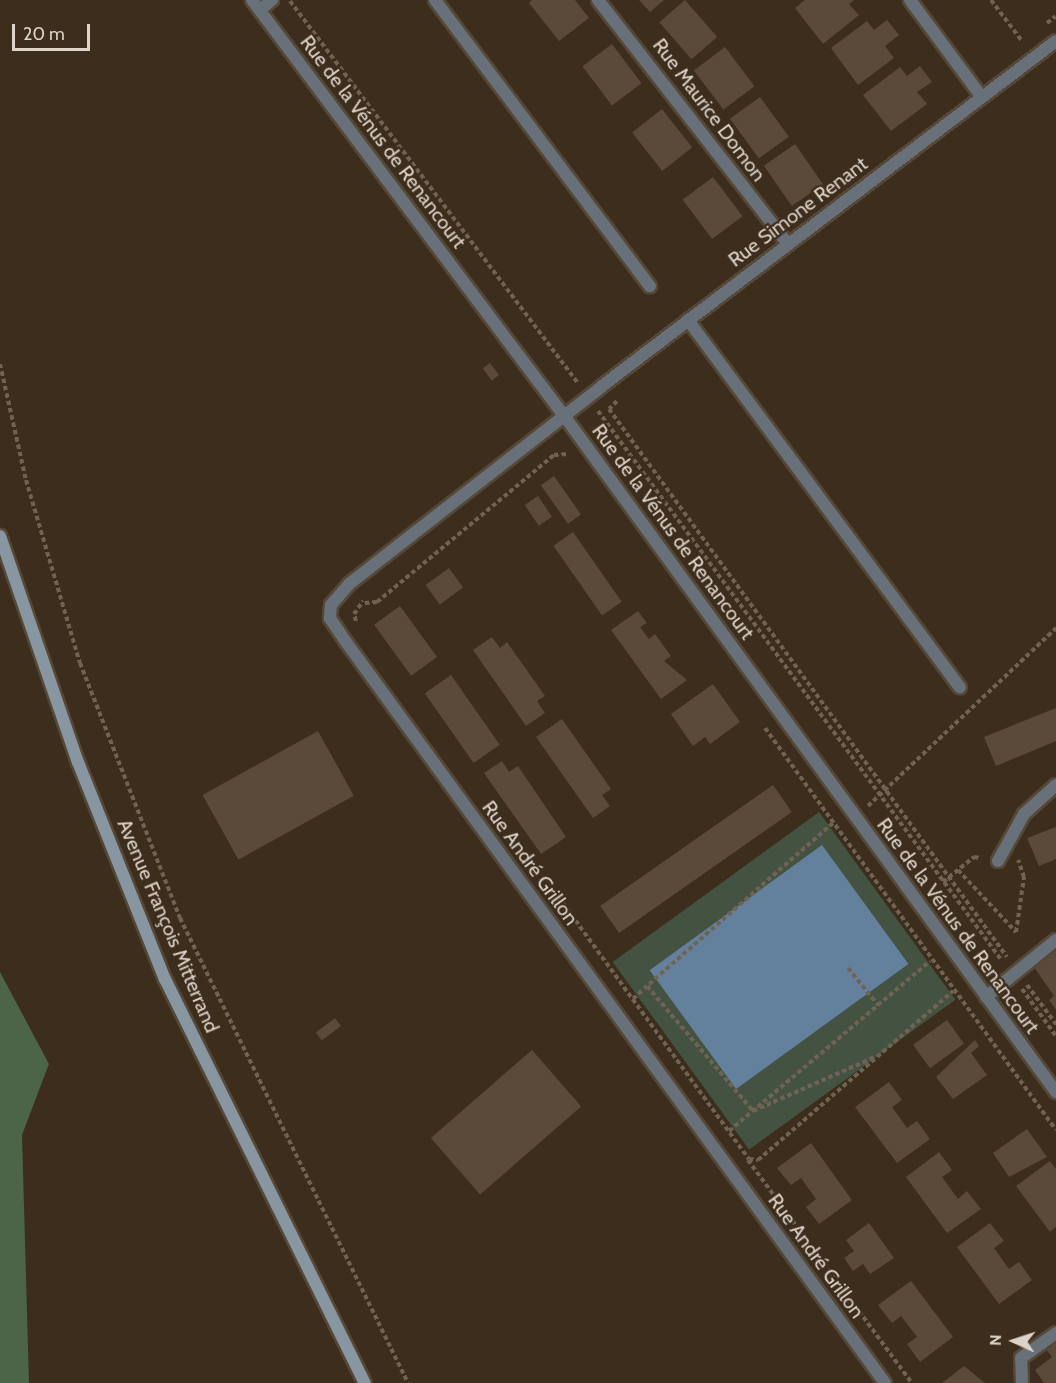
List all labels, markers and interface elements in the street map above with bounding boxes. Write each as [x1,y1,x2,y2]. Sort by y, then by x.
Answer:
scale bar [15,12,93,50]
text: 20 m [23,23,65,45]
street label: Rue de la Vénus de Renancourt [295,31,471,253]
street label: Rue Maurice Domon [647,34,771,186]
street label: Rue Simone Renant [724,152,872,272]
street label: Rue de la Vénus de Renancourt [587,420,759,644]
street label: Rue André Grillon [477,796,583,930]
street label: Rue de la Vénus de Renancourt [872,814,1044,1038]
street label: Avenue François Mitterrand [112,816,224,1036]
street label: Rue André Grillon [763,1189,869,1323]
north arrow [984,1311,1044,1371]
text: N [986,1334,1005,1346]

